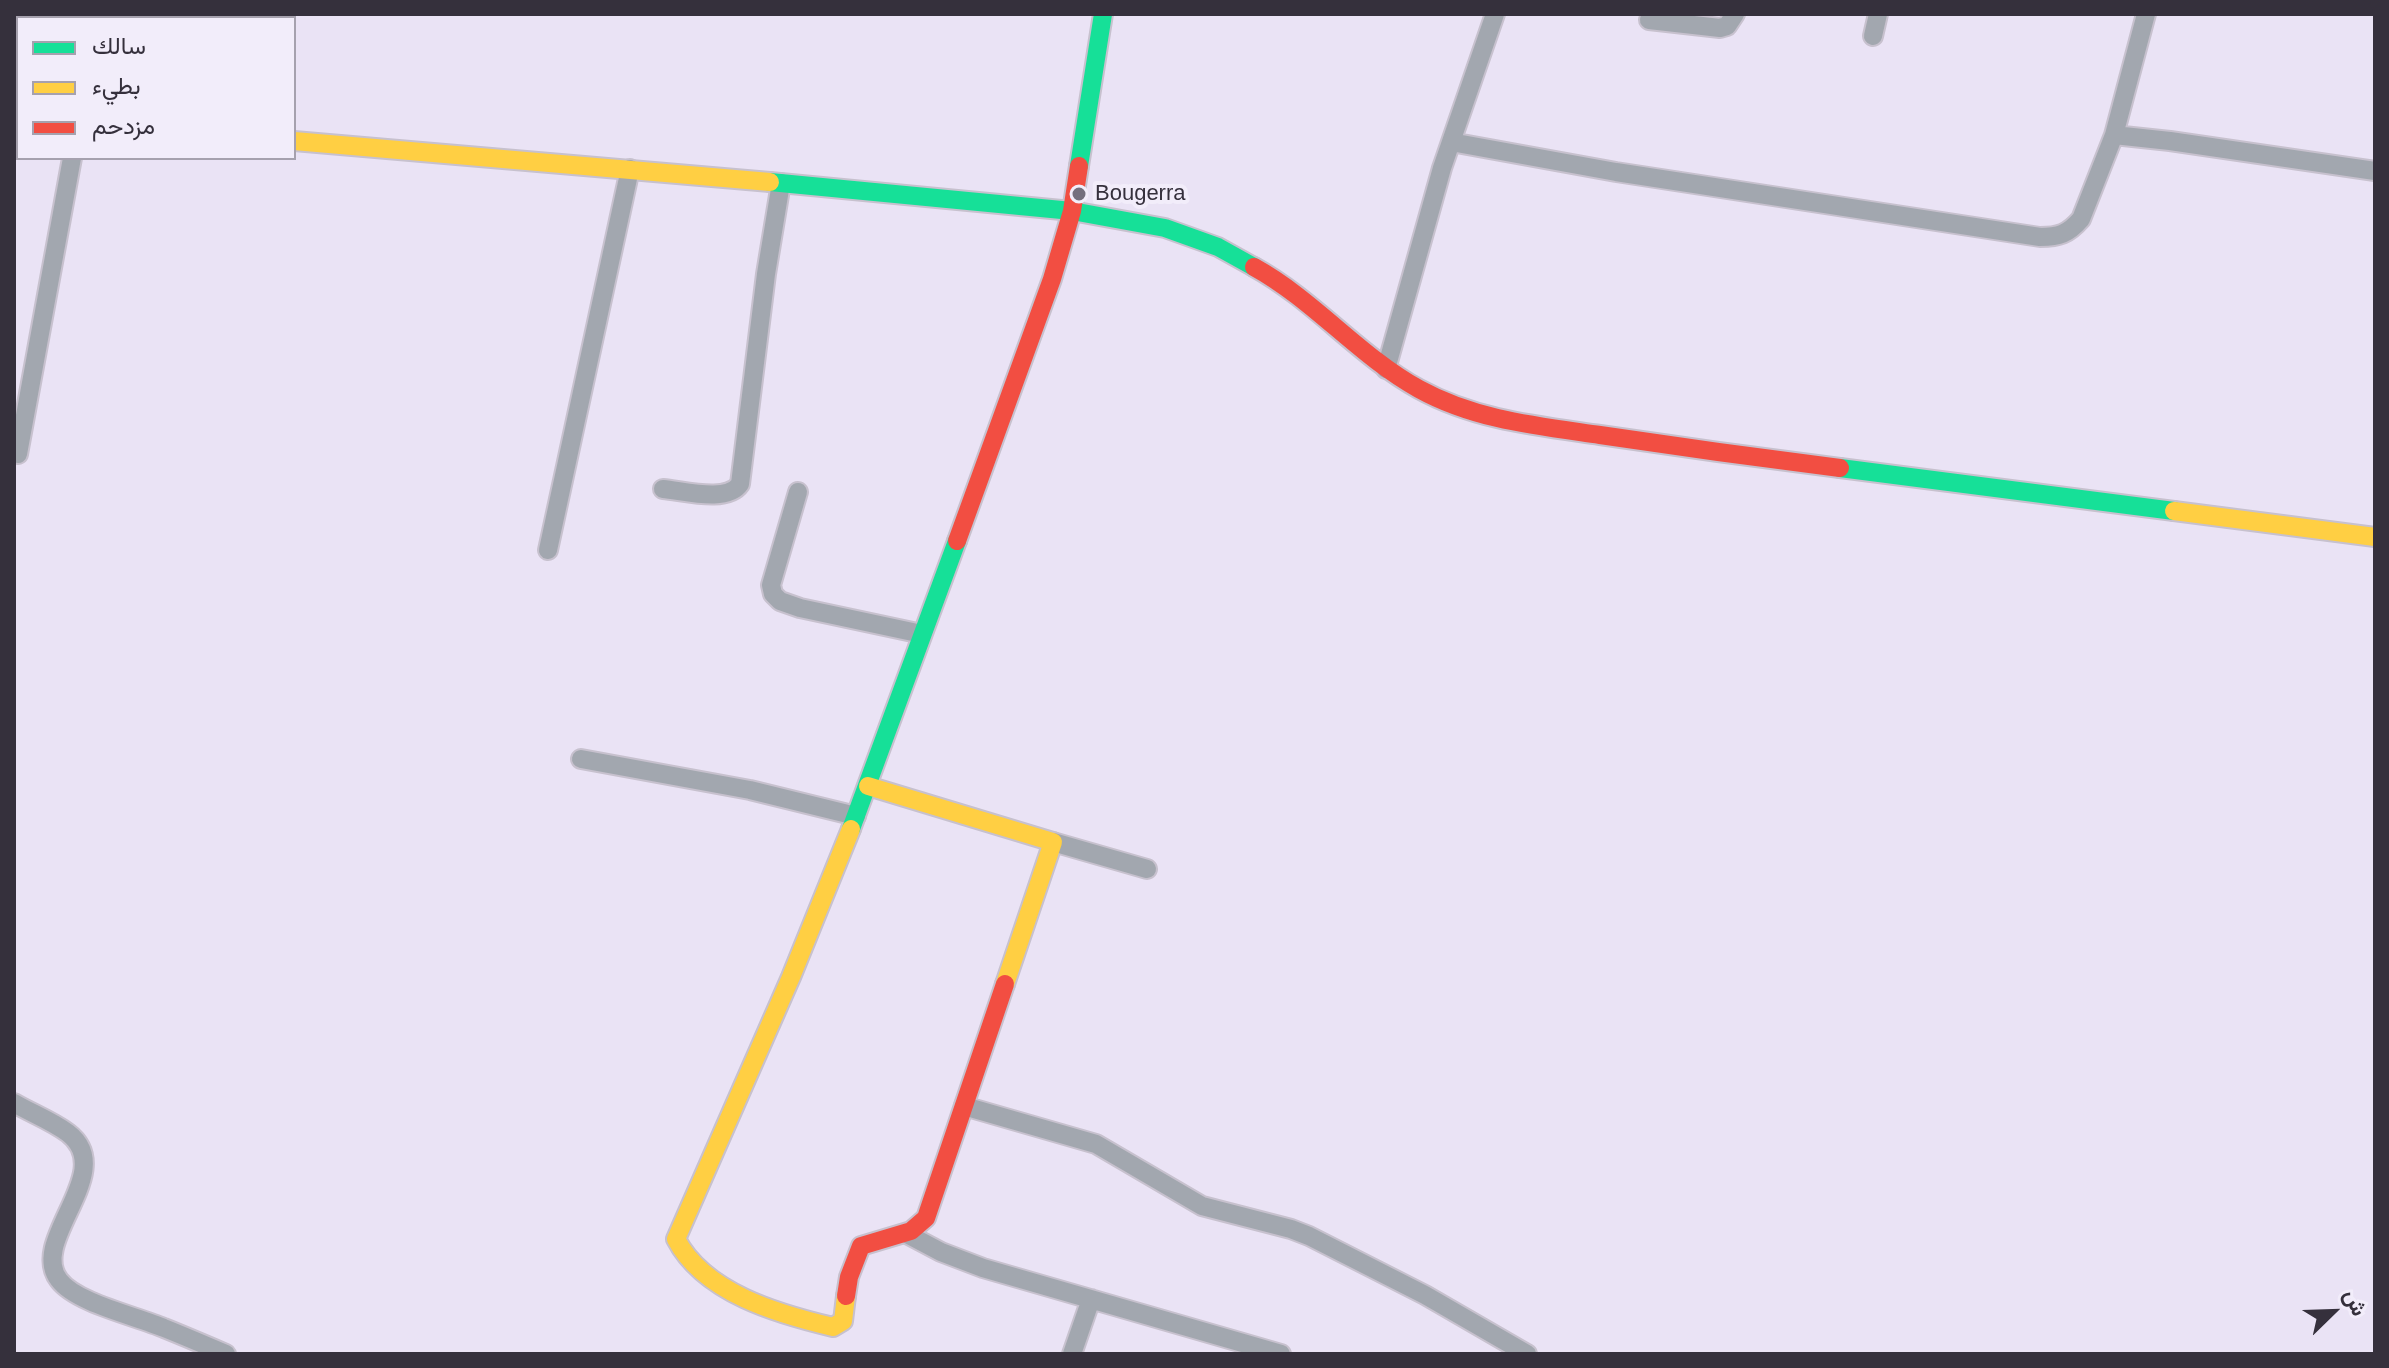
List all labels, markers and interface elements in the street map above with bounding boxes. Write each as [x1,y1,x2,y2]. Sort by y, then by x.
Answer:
legend [16,16,296,160]
text: سالك [92,32,146,59]
text: بطيء [92,72,141,99]
text: مزدحم [92,112,155,139]
place label: Bougerra [1095,181,1186,207]
marker: Bougerra [1070,185,1088,203]
north arrow [2293,1272,2373,1352]
text: ش [2339,1285,2372,1319]

